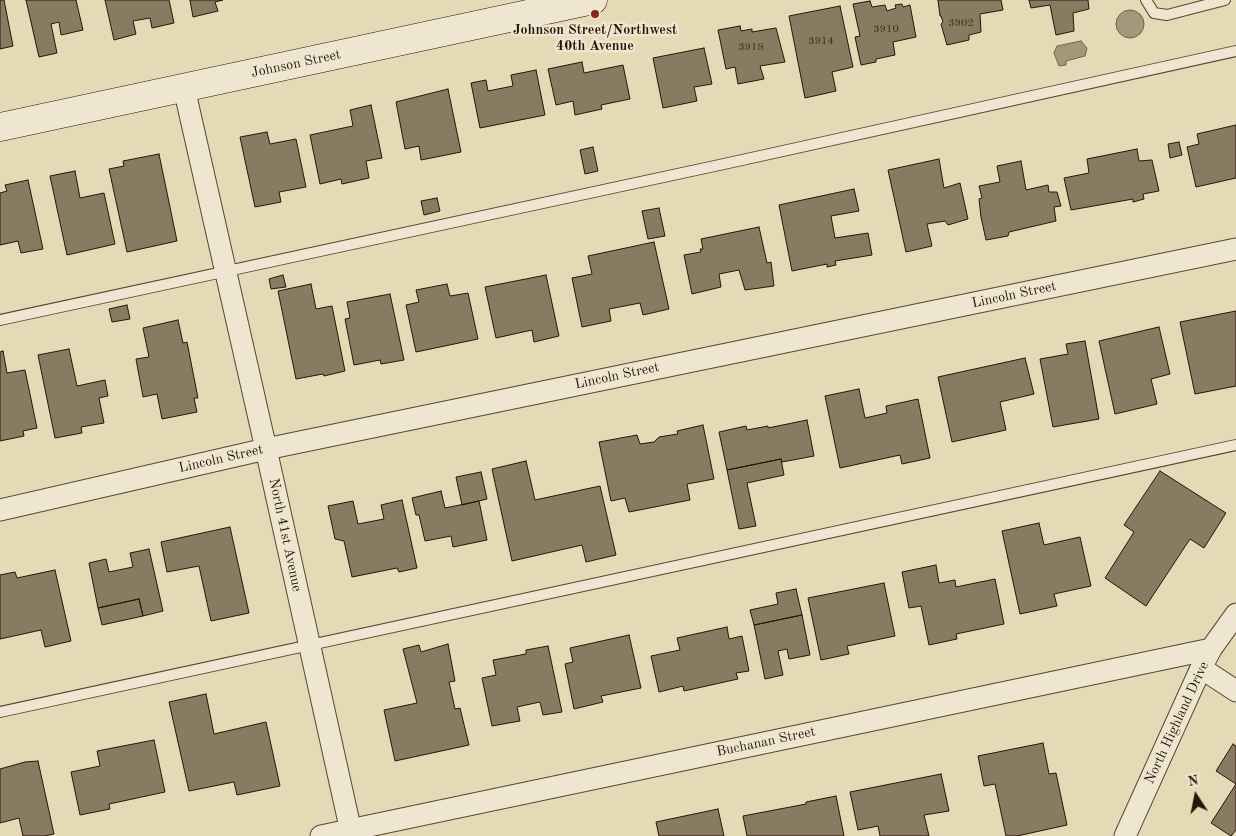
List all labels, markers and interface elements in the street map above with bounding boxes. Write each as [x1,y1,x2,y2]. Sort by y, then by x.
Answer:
marker: Johnson Street/Northwest 40th Avenue [589,8,601,20]
house number: 3902 [948,16,974,30]
place label: Johnson Street/Northwest 40th Avenue [513,22,677,54]
house number: 3910 [873,22,899,36]
house number: 3914 [808,34,834,48]
house number: 3918 [738,40,764,54]
street label: Johnson Street [250,46,342,82]
street label: Lincoln Street [970,278,1058,312]
street label: Lincoln Street [573,359,661,393]
street label: Lincoln Street [177,441,265,477]
street label: North 41st Avenue [265,477,305,593]
street label: North Highland Drive [1141,659,1213,787]
street label: Buchanan Street [715,723,817,761]
north arrow [1171,771,1221,821]

